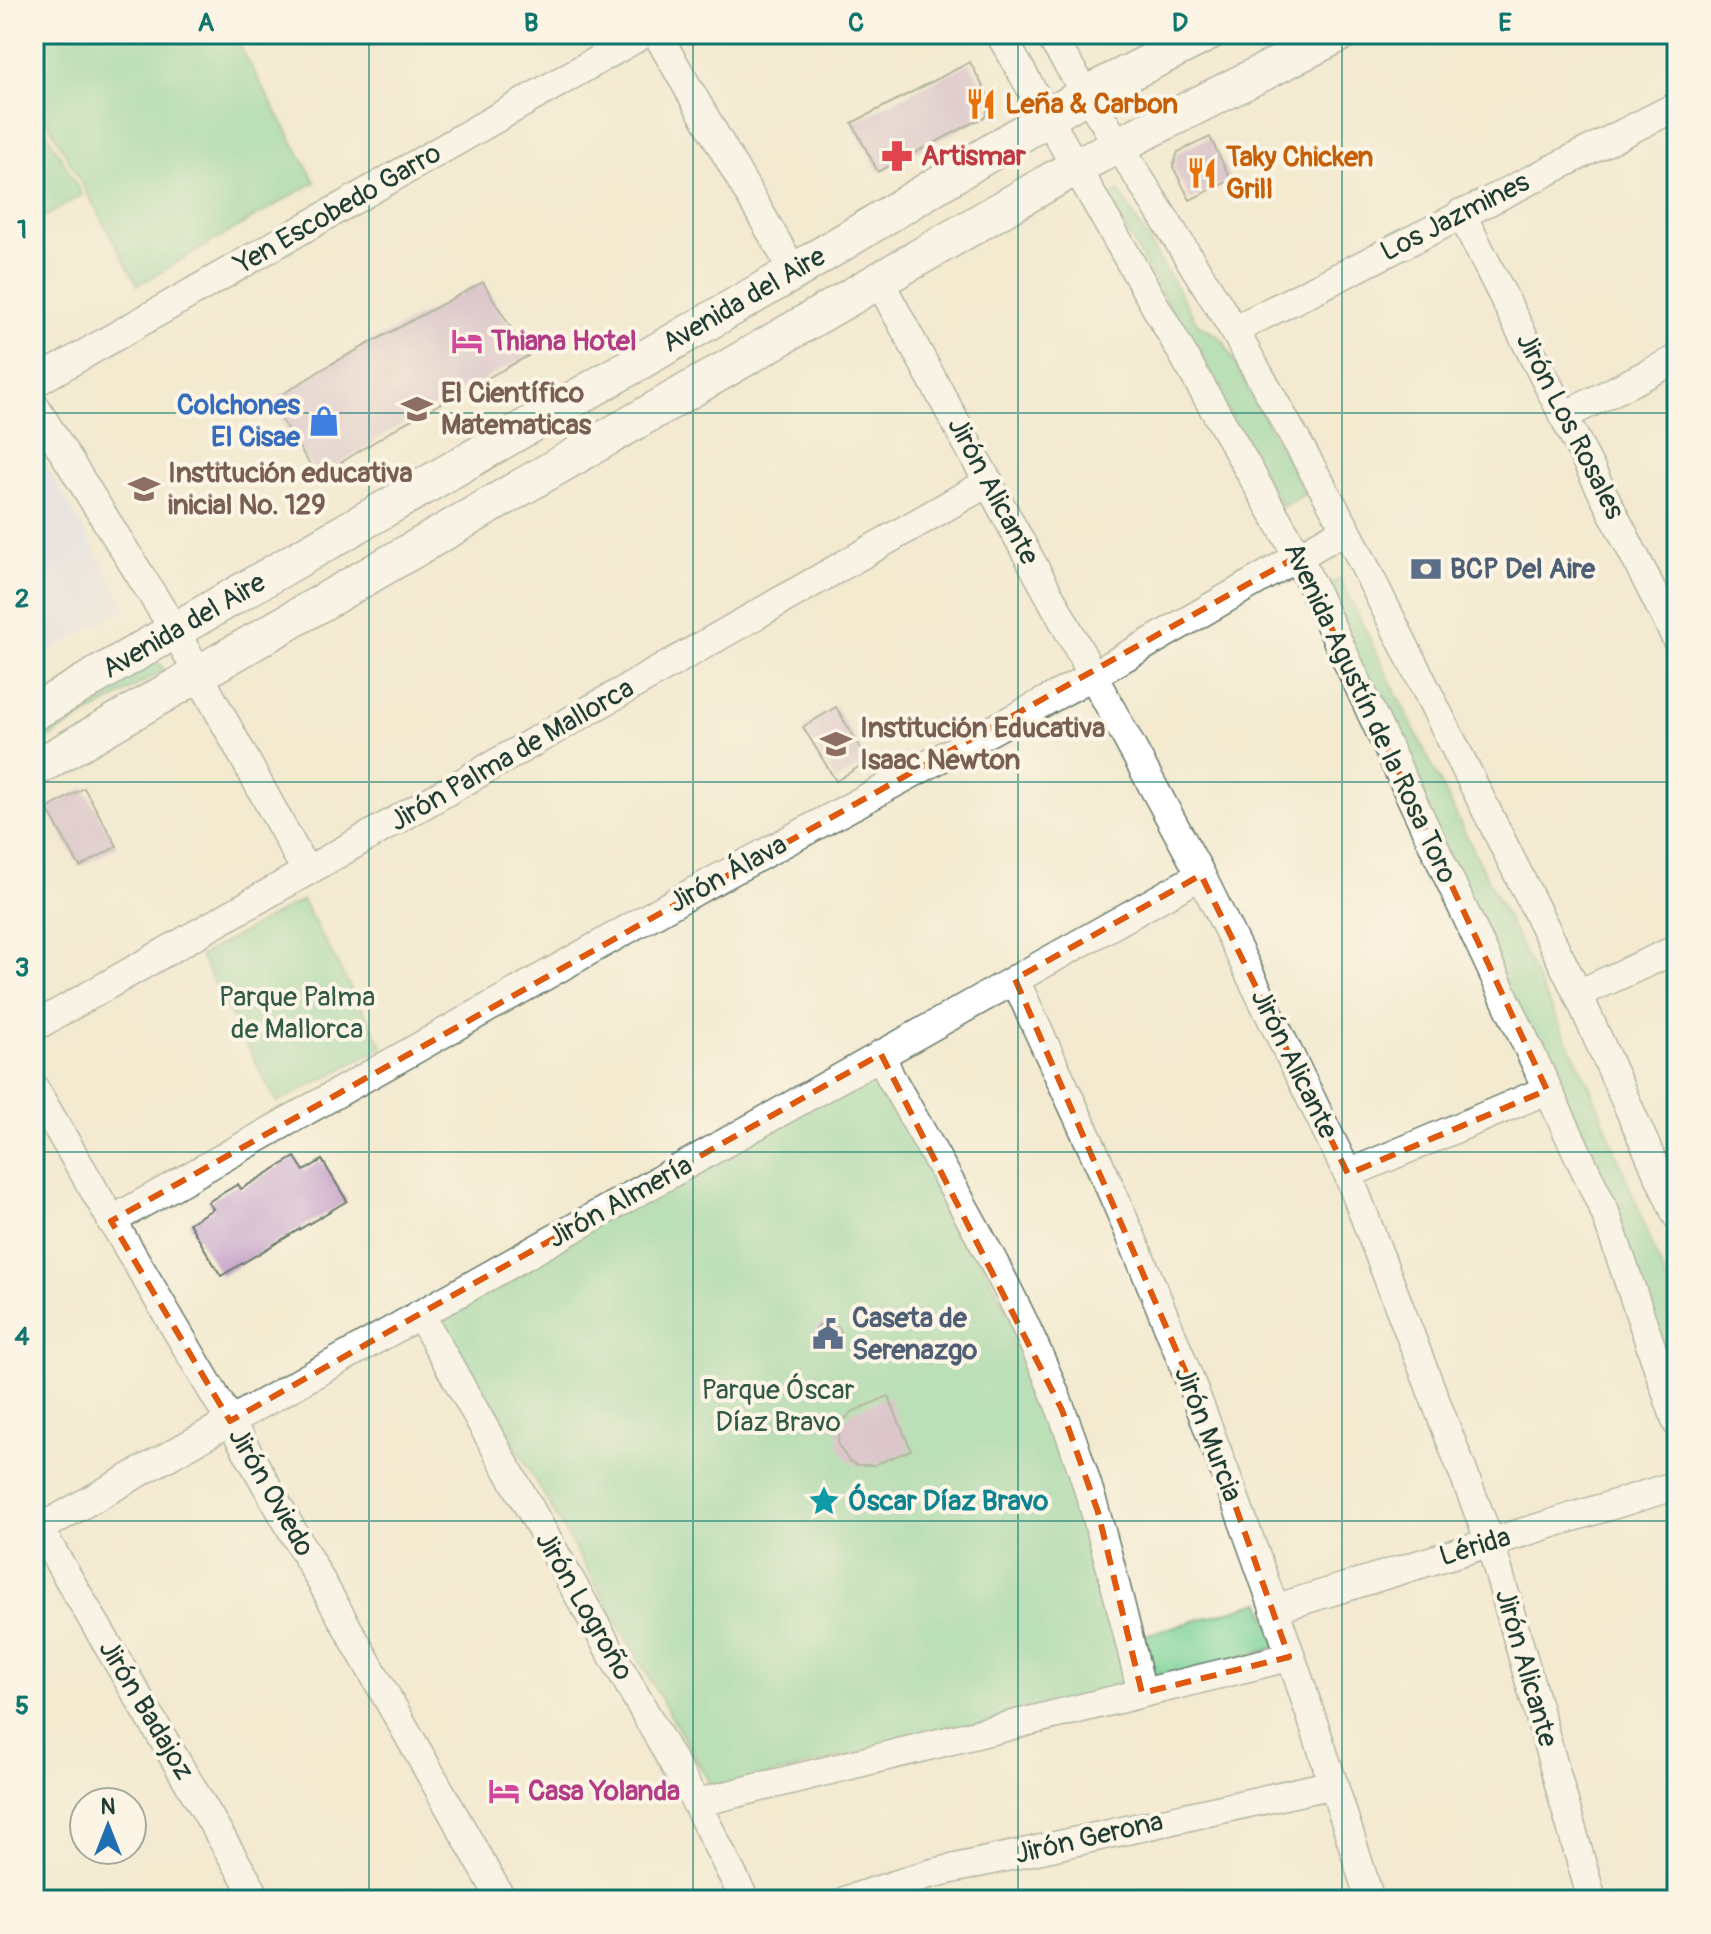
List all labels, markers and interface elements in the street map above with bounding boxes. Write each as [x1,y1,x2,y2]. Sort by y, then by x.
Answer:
text: A [198,7,215,39]
text: B [524,7,538,39]
text: C [848,7,864,39]
text: D [1172,7,1188,39]
text: E [1498,7,1512,39]
restaurant icon: Leña & Carbon [964,87,998,121]
place label: Leña & Carbon [1005,87,1178,122]
street label: Yen Escobedo Garro [228,136,447,283]
pharmacy icon: Artismar [880,139,914,173]
place label: Artismar [921,139,1027,174]
place label: Taky Chicken Grill [1225,140,1373,207]
restaurant icon: Taky Chicken Grill [1185,156,1219,190]
street label: Los Jazmines [1375,164,1536,269]
text: 1 [17,214,27,246]
street label: Avenida del Aire [656,239,832,361]
hotel icon: Thiana Hotel [450,324,484,358]
place label: Thiana Hotel [490,324,637,359]
street label: Jirón Los Rosales [1508,327,1632,526]
place label: El Científico Matematicas [441,376,592,443]
place label: Colchones El Cisae [177,388,301,455]
school or university icon: El Científico Matematicas [400,392,434,426]
shop icon: Colchones El Cisae [307,404,341,438]
street label: Jirón Alicante [939,411,1047,571]
place label: Institución educativa inicial No. 129 [168,456,413,523]
school or university icon: Institución educativa inicial No. 129 [127,472,161,506]
street label: Avenida Agustín de la Rosa Toro [1275,537,1465,889]
bank icon: BCP Del Aire [1409,552,1443,586]
place label: BCP Del Aire [1450,552,1596,587]
street label: Avenida del Aire [96,565,272,687]
text: 2 [15,583,29,615]
street label: Jirón Palma de Mallorca [384,671,640,839]
place label: Institución Educativa Isaac Newton [860,711,1105,778]
school or university icon: Institución Educativa Isaac Newton [819,727,853,761]
street label: Jirón Álava [663,827,793,921]
text: 3 [15,952,29,984]
park label: Parque Palma de Mallorca [219,980,375,1047]
street label: Jirón Alicante [1243,983,1345,1145]
street label: Jirón Almería [542,1148,698,1256]
place label: Caseta de Serenazgo [852,1301,977,1368]
public building icon: Caseta de Serenazgo [811,1317,845,1351]
text: 4 [14,1321,30,1353]
street label: Jirón Murcia [1166,1361,1250,1507]
park label: Parque Óscar Díaz Bravo [701,1373,855,1440]
street label: Jirón Oviedo [220,1421,322,1563]
place label: Óscar Díaz Bravo [848,1483,1048,1519]
place icon: Óscar Díaz Bravo [807,1484,841,1518]
street label: Lérida [1435,1520,1515,1574]
street label: Jirón Logroño [527,1525,641,1687]
street label: Jirón Alicante [1487,1585,1565,1751]
street label: Jirón Badajoz [90,1634,202,1786]
text: 5 [15,1690,29,1722]
hotel icon: Casa Yolanda [487,1774,521,1808]
place label: Casa Yolanda [528,1774,680,1809]
north arrow [68,1786,148,1866]
text: N [101,1793,116,1821]
street label: Jirón Gerona [1011,1804,1167,1872]

